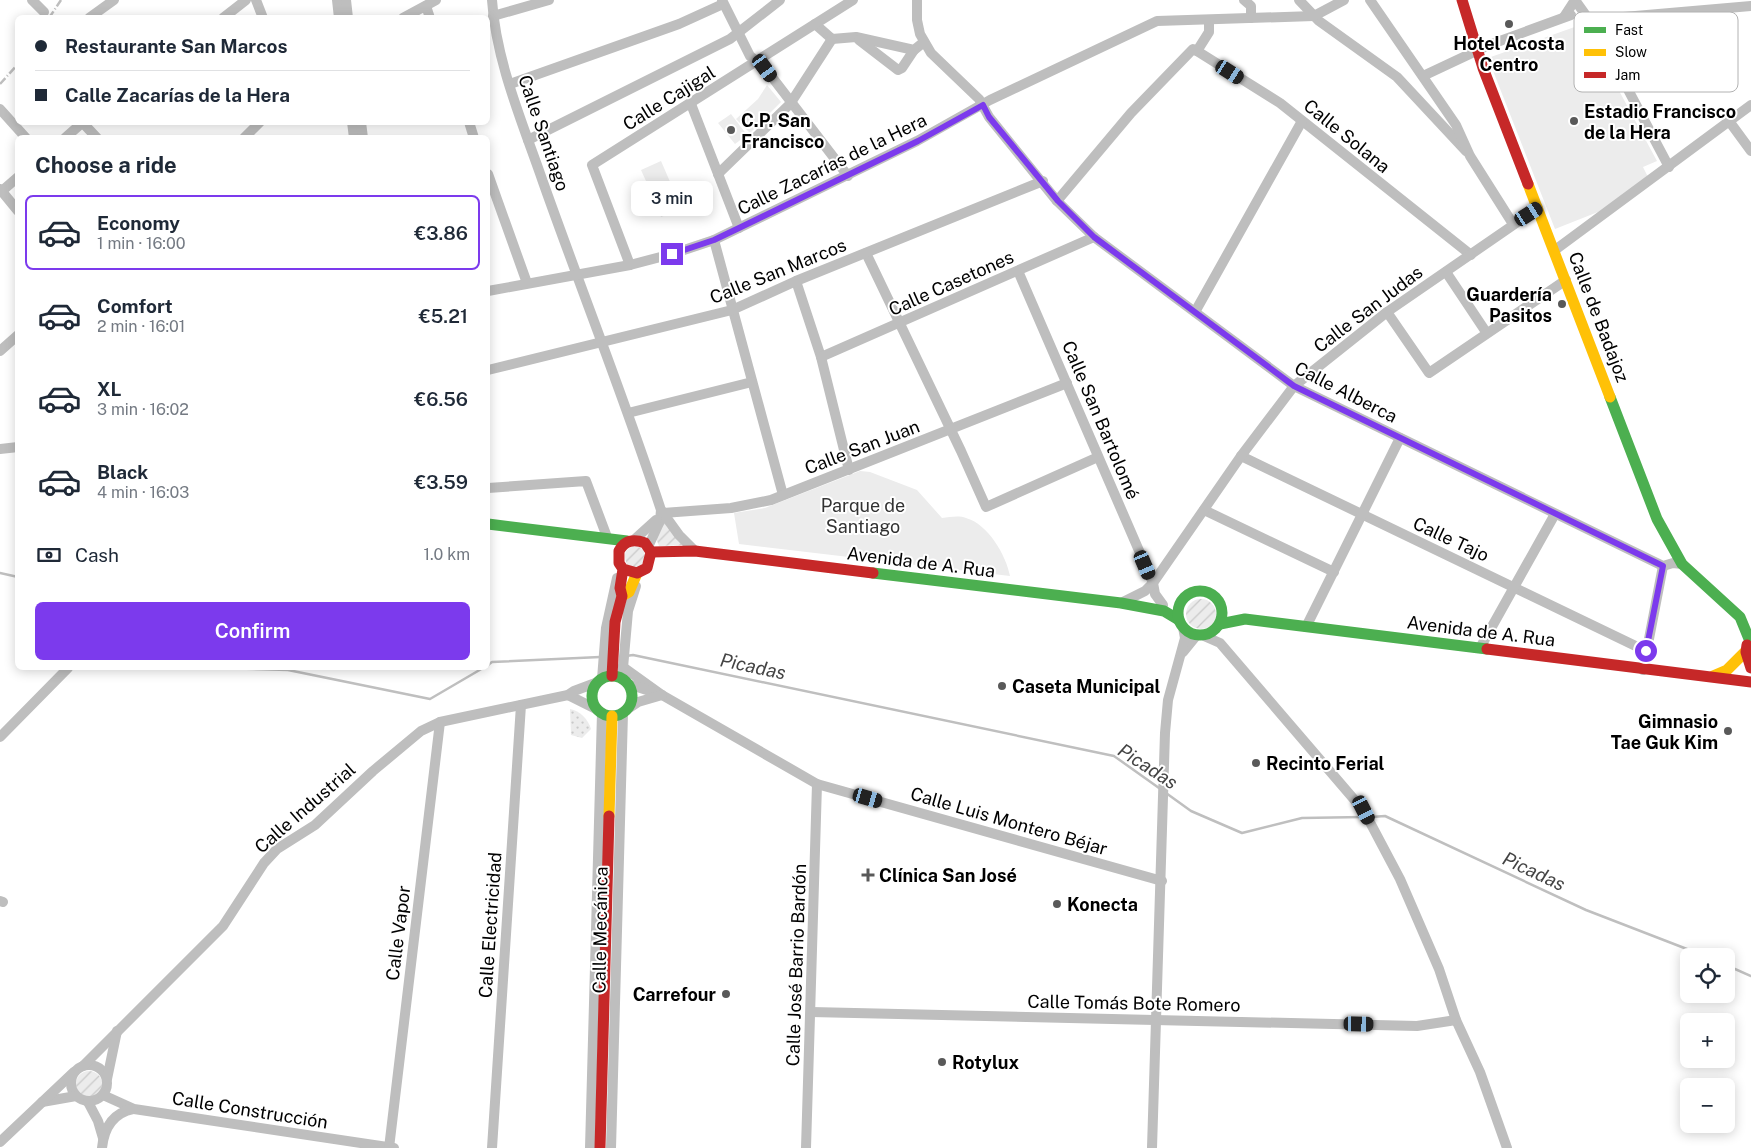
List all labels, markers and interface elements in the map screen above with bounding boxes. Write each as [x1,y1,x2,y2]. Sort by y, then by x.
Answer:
legend [1574,12,1738,92]
marker: Hotel Acosta Centro [1503,18,1515,30]
text: Fast [1615,22,1643,38]
place label: Hotel Acosta Centro [1453,33,1565,75]
text: Restaurante San Marcos [65,35,287,57]
text: Slow [1615,44,1647,60]
car [750,51,779,85]
car [1213,58,1246,86]
street label: Calle Cajigal [619,61,719,135]
text: Jam [1615,67,1640,83]
street label: Calle Santiago [514,72,574,194]
text: Calle Zacarías de la Hera [65,84,290,106]
street label: Calle Solana [1300,95,1394,177]
place label: Estadio Francisco de la Hera [1584,101,1736,143]
street label: Calle Zacarías de la Hera [734,109,930,219]
place label: C.P. San Francisco [741,110,824,152]
marker: Estadio Francisco de la Hera [1568,115,1580,127]
marker: C.P. San Francisco [725,124,737,136]
text: Choose a ride [35,152,177,178]
callout: 3 min [631,182,713,216]
text: 3 min [651,189,693,208]
car [1512,200,1545,228]
icon: car [37,210,82,255]
text: Economy [97,212,180,234]
text: €3.86 [414,222,468,244]
text: 1 min · 16:00 [97,234,185,253]
street label: Calle San Marcos [707,234,849,308]
route end [661,243,683,265]
street label: Calle Casetones [885,246,1017,320]
street label: Calle de Badajoz [1564,249,1634,385]
street label: Calle San Judas [1309,261,1427,357]
place label: Guardería Pasitos [1466,284,1552,326]
icon: car [37,293,82,338]
text: Comfort [97,295,173,317]
marker: Guardería Pasitos [1556,298,1568,310]
text: €5.21 [419,305,468,327]
text: 2 min · 16:01 [97,317,185,336]
street label: Calle San Bartolomé [1058,338,1144,502]
street label: Calle Alberca [1291,357,1401,427]
icon: car [37,376,82,421]
text: XL [97,378,122,400]
text: €6.56 [414,388,468,410]
text: 3 min · 16:02 [97,400,189,419]
street label: Calle San Juan [802,415,922,479]
icon: car [37,459,82,504]
text: Black [97,461,148,483]
text: €3.59 [414,471,468,493]
text: 4 min · 16:03 [97,483,189,502]
park label: Parque de Santiago [821,495,905,537]
street label: Calle Tajo [1410,512,1492,566]
icon: cash [35,541,63,569]
street label: Avenida de A. Rua [846,542,996,582]
text: Cash [75,544,119,566]
text: 1.0 km [423,545,470,564]
car [1132,548,1157,582]
button: Confirm [35,602,470,660]
street label: Avenida de A. Rua [1406,611,1556,651]
route start [1635,640,1657,662]
water label: Picadas [718,648,788,684]
place label: Caseta Municipal [1012,676,1161,697]
marker: Caseta Municipal [996,680,1008,692]
place label: Gimnasio Tae Guk Kim [1611,711,1718,753]
marker: Gimnasio Tae Guk Kim [1722,725,1734,737]
water label: Picadas [1114,739,1182,793]
place label: Recinto Ferial [1266,753,1385,774]
marker: Recinto Ferial [1250,757,1262,769]
street label: Calle Industrial [250,759,360,857]
street label: Calle Luis Montero Béjar [908,783,1110,859]
car [851,787,884,809]
car [1350,793,1377,827]
water label: Picadas [1499,847,1569,895]
street label: Calle Electricidad [474,851,506,999]
street label: Calle José Barrio Bardón [782,863,810,1067]
place label: Clínica San José [879,865,1017,886]
street label: Calle Mecánica [588,866,612,994]
marker: Clínica San José [861,868,875,882]
street label: Calle Vapor [382,884,414,982]
place label: Konecta [1067,894,1138,915]
marker: Konecta [1051,898,1063,910]
map controls [1680,948,1735,1133]
button: locate [1680,948,1735,1003]
place label: Carrefour [633,984,717,1005]
marker: Carrefour [720,988,732,1000]
street label: Calle Tomás Bote Romero [1027,991,1241,1015]
button: + [1680,1013,1735,1068]
car [1343,1016,1374,1032]
place label: Rotylux [952,1052,1019,1073]
marker: Rotylux [936,1056,948,1068]
button: − [1680,1078,1735,1133]
street label: Calle Construcción [171,1087,329,1133]

